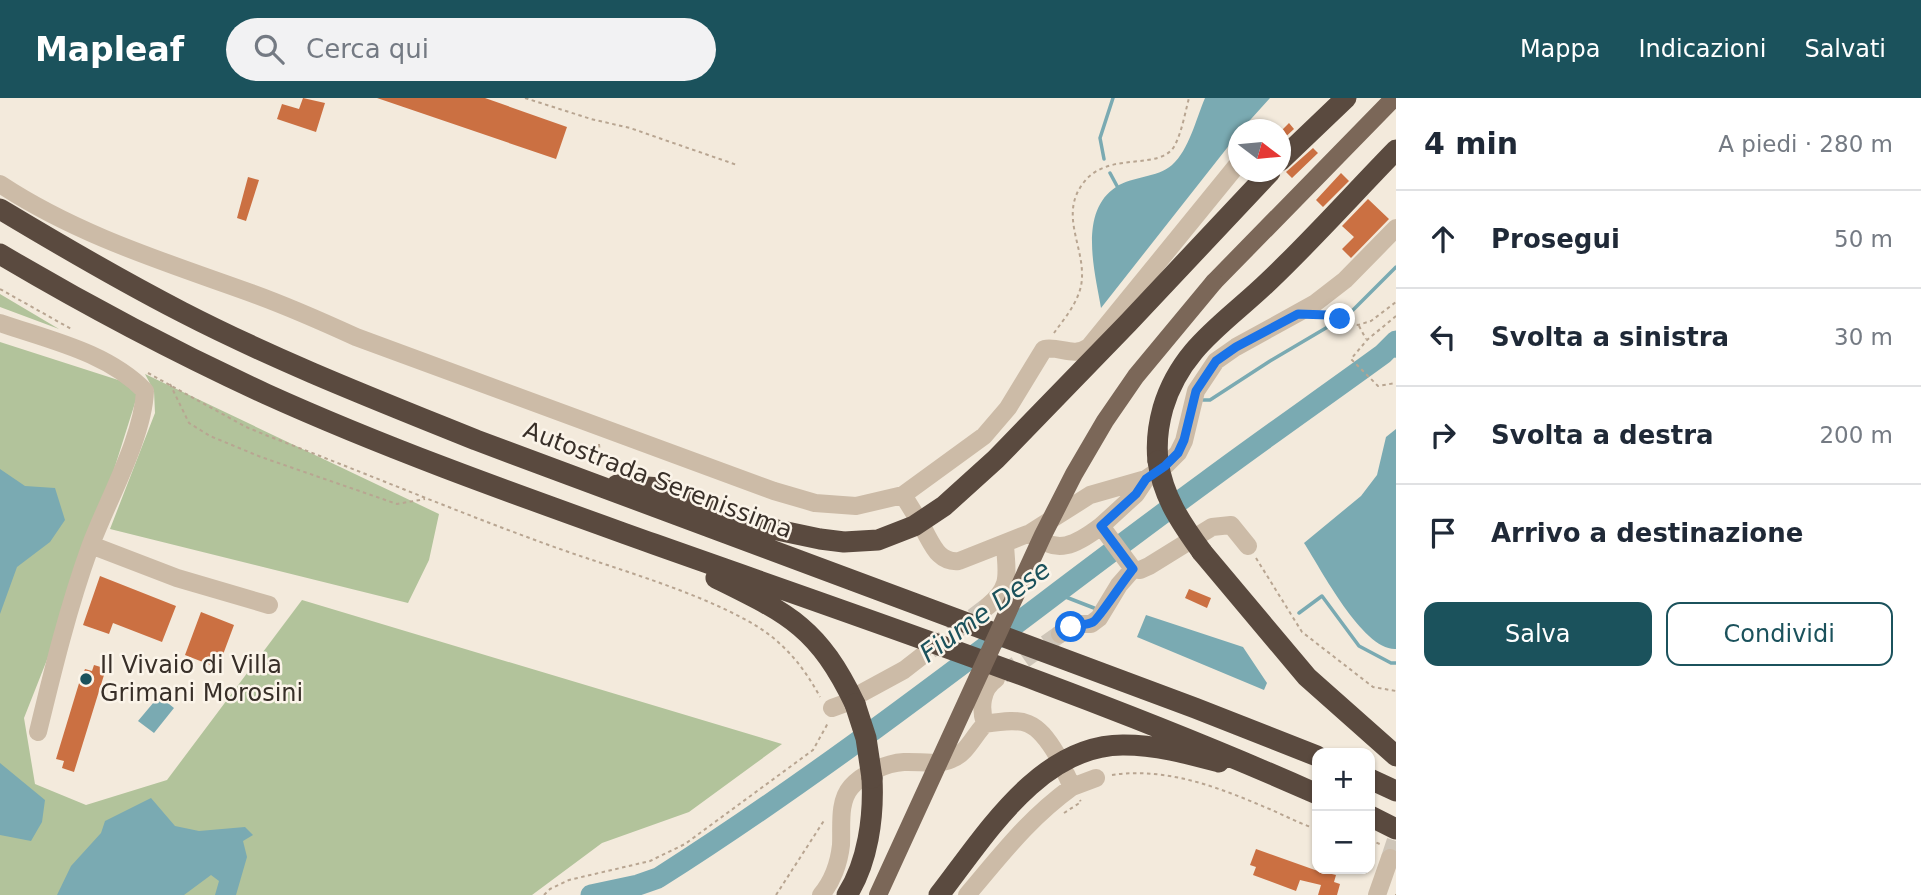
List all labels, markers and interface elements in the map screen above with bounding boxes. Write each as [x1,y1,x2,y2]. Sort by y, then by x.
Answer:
search box [226,18,716,81]
text: Mapleaf [35,30,184,69]
icon: search [250,30,288,68]
text: Cerca qui [306,34,429,64]
text: Mappa [1520,35,1600,63]
text: Indicazioni [1638,35,1766,63]
text: Salvati [1804,35,1886,63]
north arrow [1228,119,1291,182]
text: 4 min [1424,126,1518,161]
text: A piedi · 280 m [1718,131,1893,157]
icon: ahead [1424,220,1462,258]
text: Prosegui [1491,224,1620,254]
text: 50 m [1834,226,1893,252]
route end [1324,303,1355,334]
icon: left [1424,318,1462,356]
text: Svolta a sinistra [1491,322,1729,352]
text: 30 m [1834,324,1893,350]
street label: Autostrada Serenissima [520,416,796,544]
icon: right [1424,416,1462,454]
text: Svolta a destra [1491,420,1714,450]
text: 200 m [1819,422,1893,448]
icon: arrive [1424,514,1462,552]
text: Arrivo a destinazione [1491,518,1803,548]
water label: Fiume Dese [914,554,1056,668]
button: Salva [1424,602,1652,666]
button: Condividi [1666,602,1893,666]
route start [1055,611,1086,642]
place label: Il Vivaio di Villa Grimani Morosini [100,651,303,707]
marker: Il Vivaio di Villa Grimani Morosini [78,671,94,687]
map controls [1312,748,1375,874]
button: + [1312,748,1375,811]
button: − [1312,811,1375,874]

